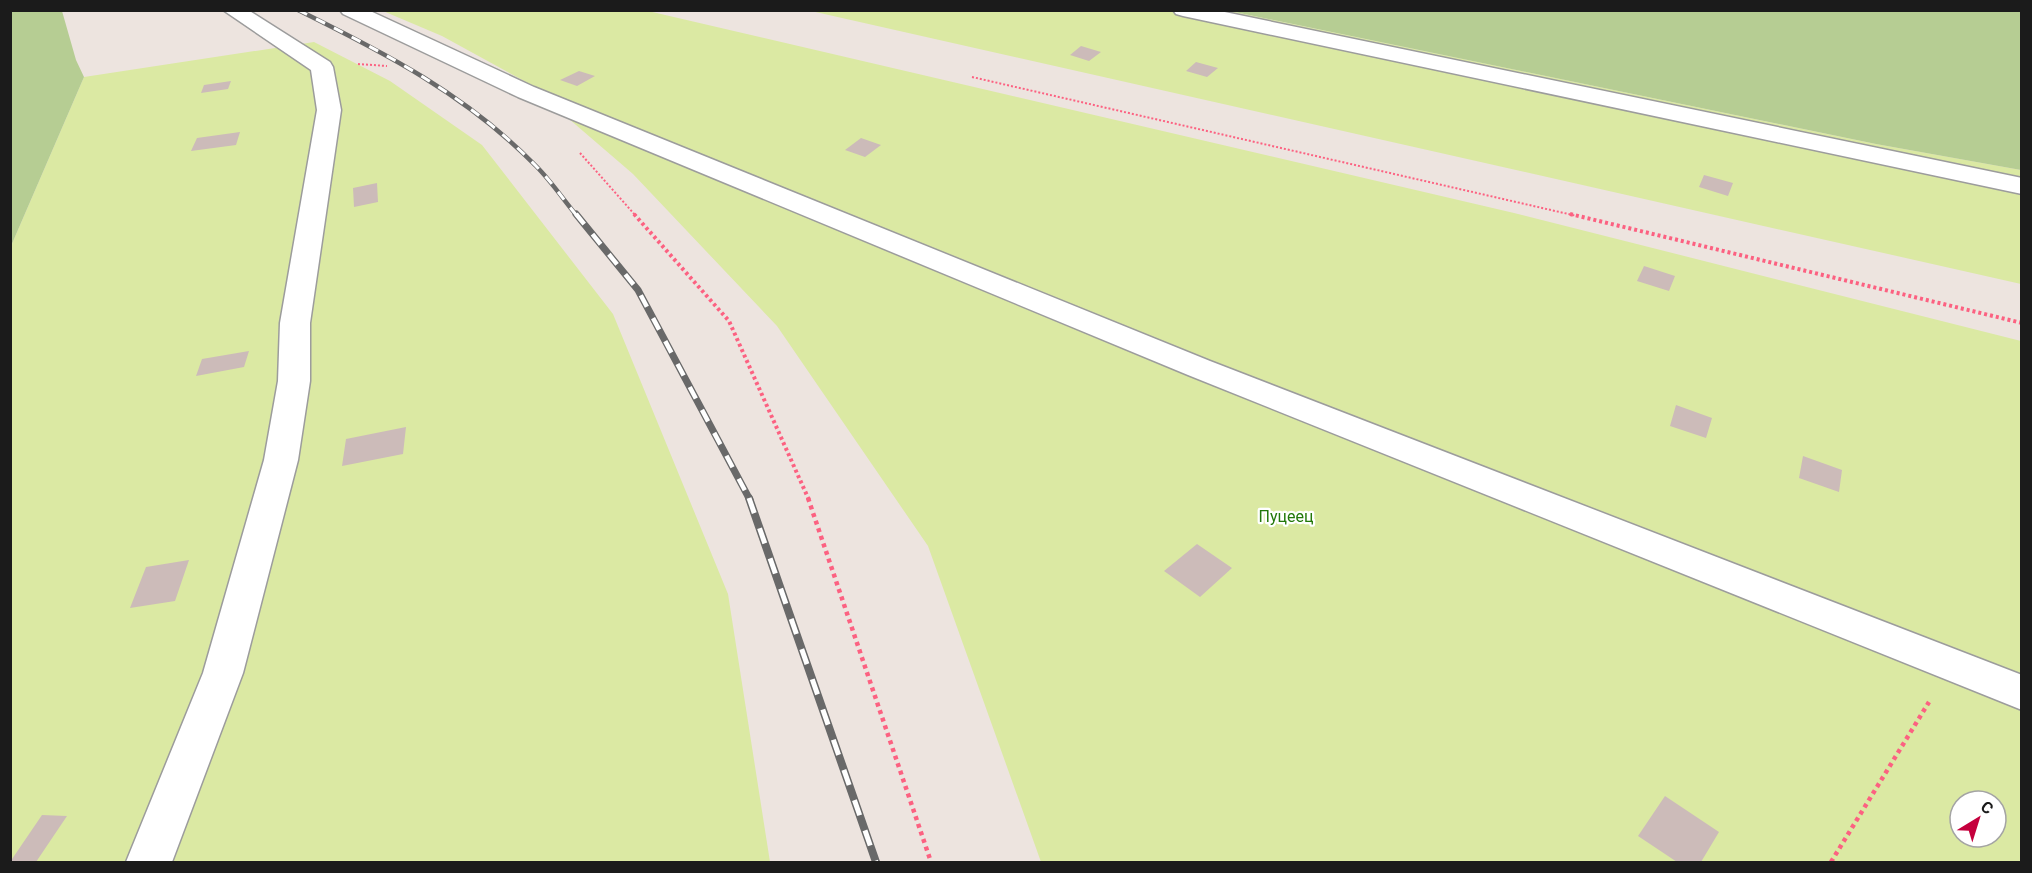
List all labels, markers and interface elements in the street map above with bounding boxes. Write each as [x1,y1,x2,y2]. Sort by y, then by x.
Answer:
park label: Пуцеец [1259,507,1314,526]
north arrow [1948,789,2008,849]
text: С [1977,797,1997,818]

